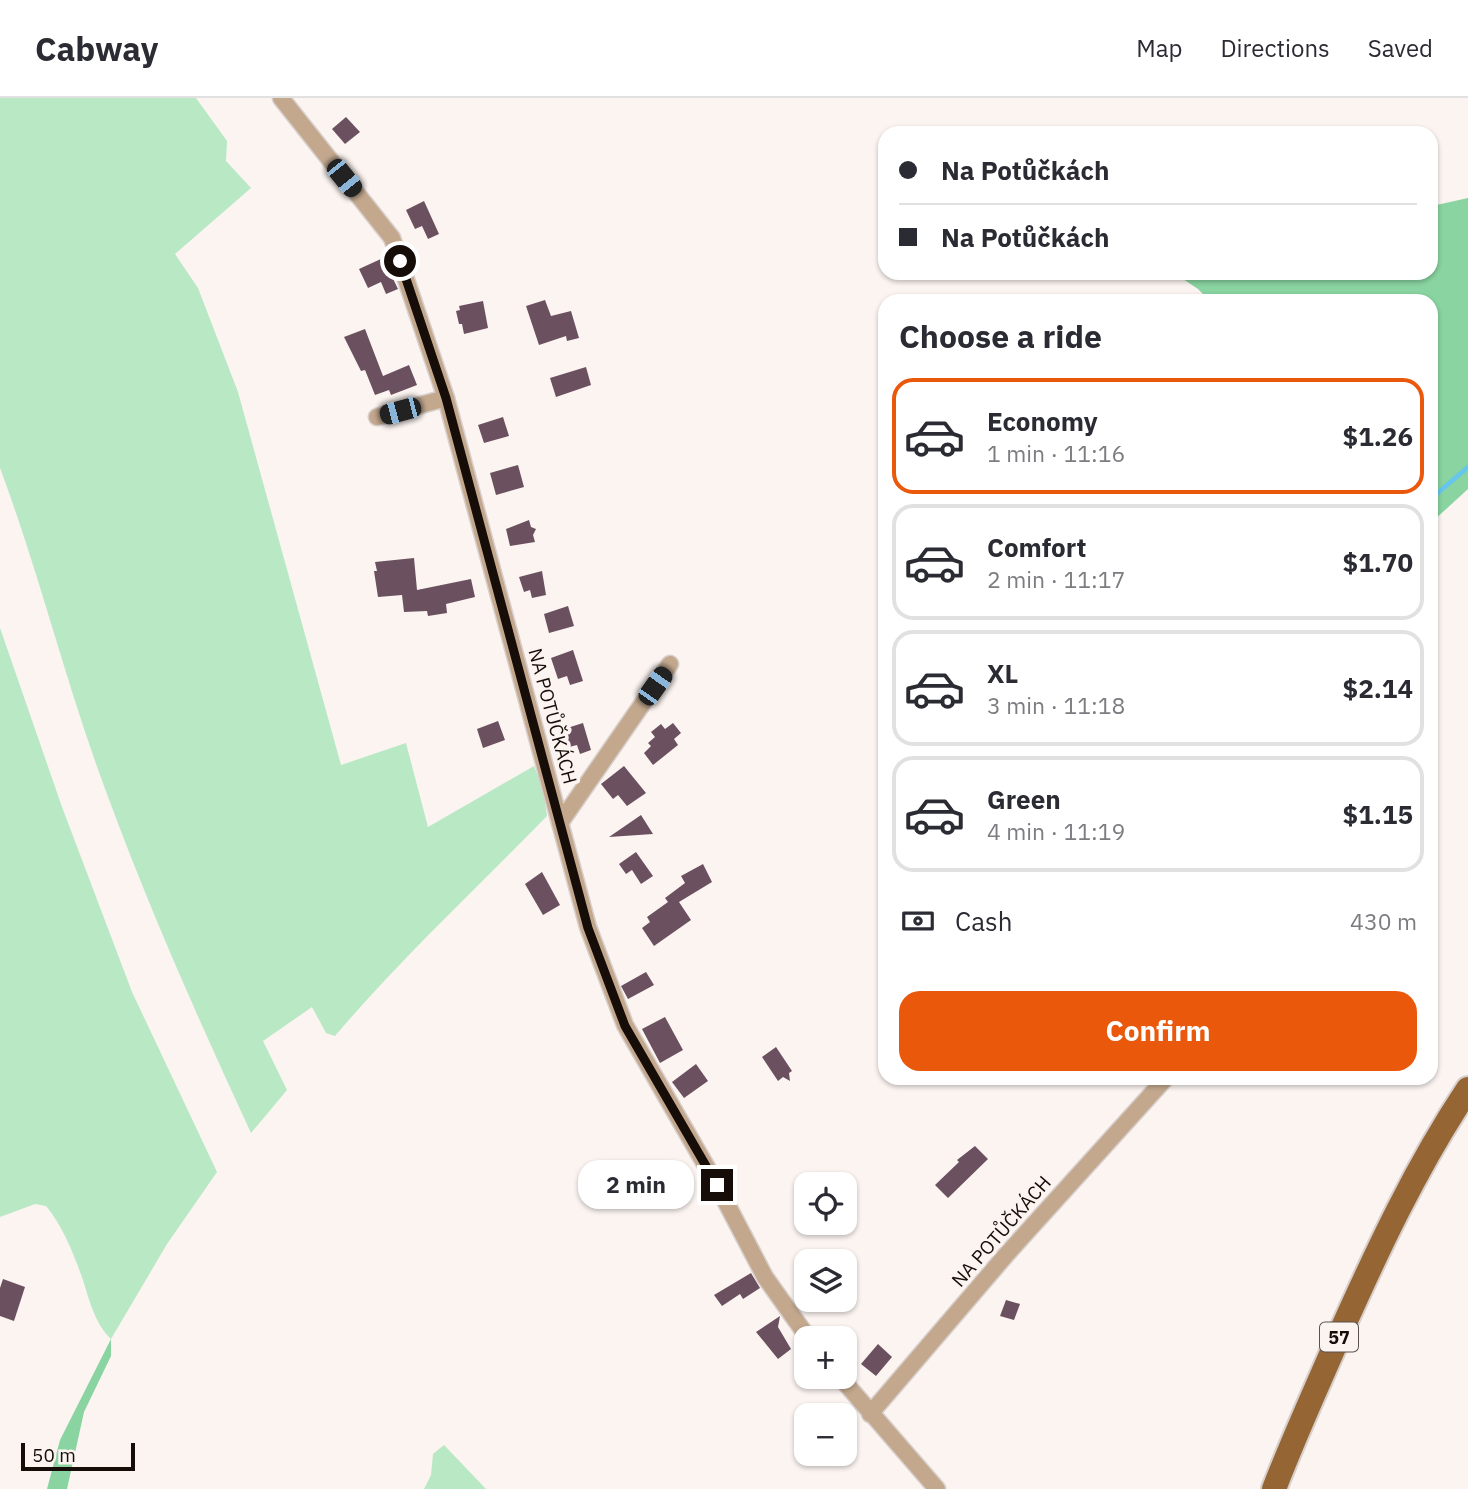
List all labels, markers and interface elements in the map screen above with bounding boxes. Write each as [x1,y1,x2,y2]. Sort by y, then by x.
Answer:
text: Cabway [35,27,158,70]
text: Map [1136,32,1182,64]
text: Directions [1220,32,1330,64]
text: Saved [1368,32,1433,64]
text: Na Potůčkách [941,153,1109,187]
car [323,155,366,201]
text: Na Potůčkách [941,220,1109,254]
route start [384,245,416,277]
text: Choose a ride [899,315,1102,357]
car [377,395,424,427]
text: Economy [987,404,1098,438]
icon: car [903,405,966,468]
text: $1.26 [1343,419,1413,453]
text: 1 min · 11:16 [987,438,1125,468]
text: Comfort [987,530,1086,564]
icon: car [903,531,966,594]
text: $1.70 [1343,545,1413,579]
text: 2 min · 11:17 [987,564,1125,594]
street label: NA POTŮČKÁCH [523,646,583,786]
text: XL [987,656,1018,690]
icon: car [903,657,966,720]
car [635,663,676,709]
text: $2.14 [1343,671,1413,705]
text: 3 min · 11:18 [987,690,1125,720]
text: Green [987,782,1061,816]
icon: car [903,783,966,846]
text: $1.15 [1343,797,1413,831]
text: 4 min · 11:19 [987,816,1125,846]
icon: cash [899,902,937,940]
text: Cash [955,904,1012,938]
text: 430 m [1350,906,1417,936]
button: Confirm [899,991,1417,1071]
callout: 2 min [577,1160,692,1210]
text: 2 min [606,1169,666,1199]
route end [701,1169,733,1201]
street label: NA POTŮČKÁCH [946,1171,1056,1291]
map controls [794,1172,857,1466]
button: locate [794,1172,857,1235]
button: layers [794,1249,857,1312]
road number: 57 [1320,1322,1358,1352]
button: + [794,1326,857,1389]
button: − [794,1403,857,1466]
scale bar [21,1440,135,1472]
text: 50 m [32,1443,76,1467]

